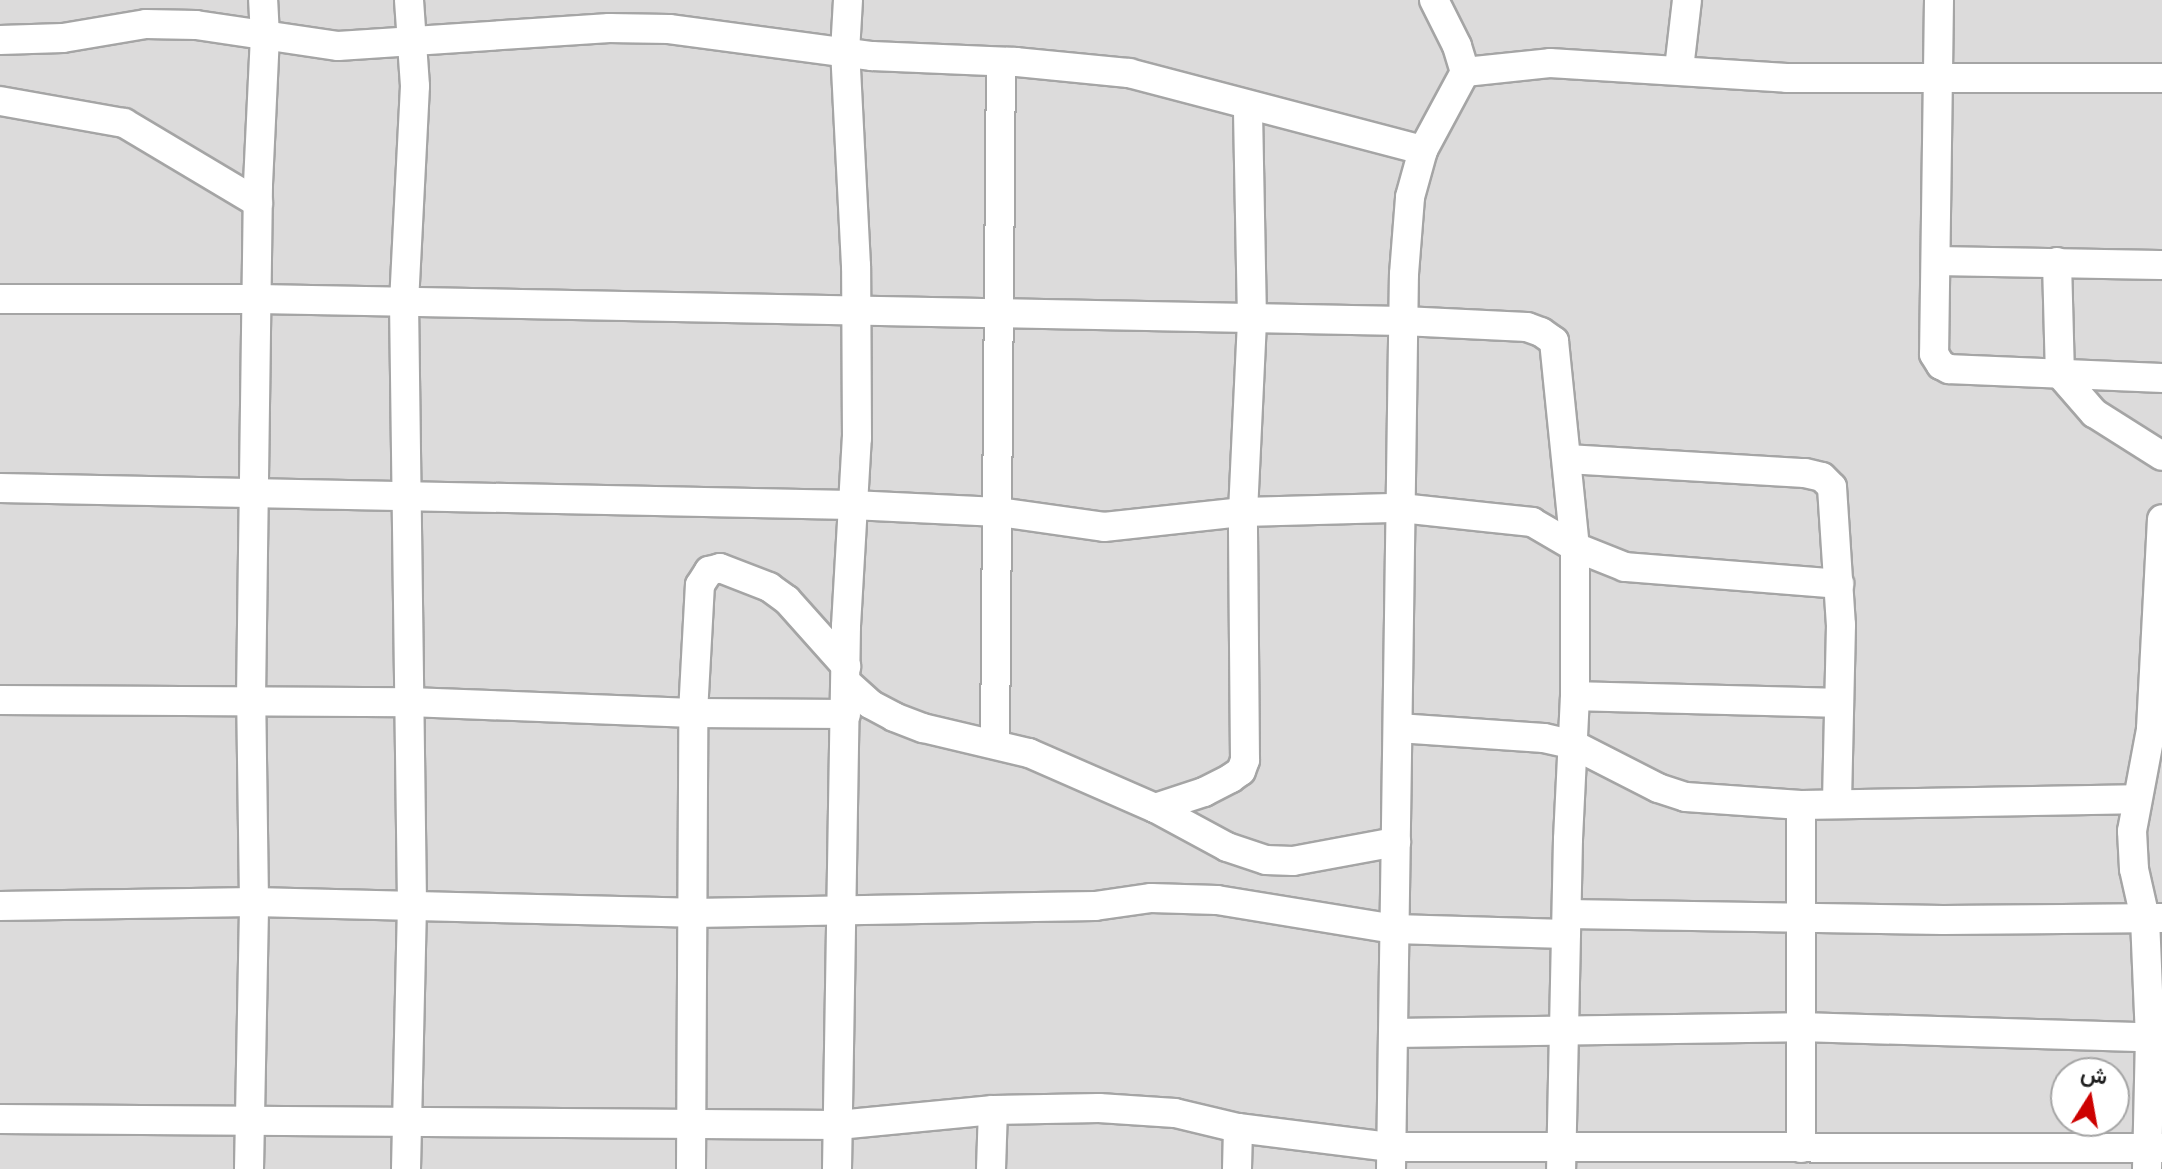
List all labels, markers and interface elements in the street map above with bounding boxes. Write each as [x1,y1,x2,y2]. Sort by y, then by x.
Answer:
north arrow [2050,1057,2130,1137]
text: ش [2078,1058,2110,1093]

